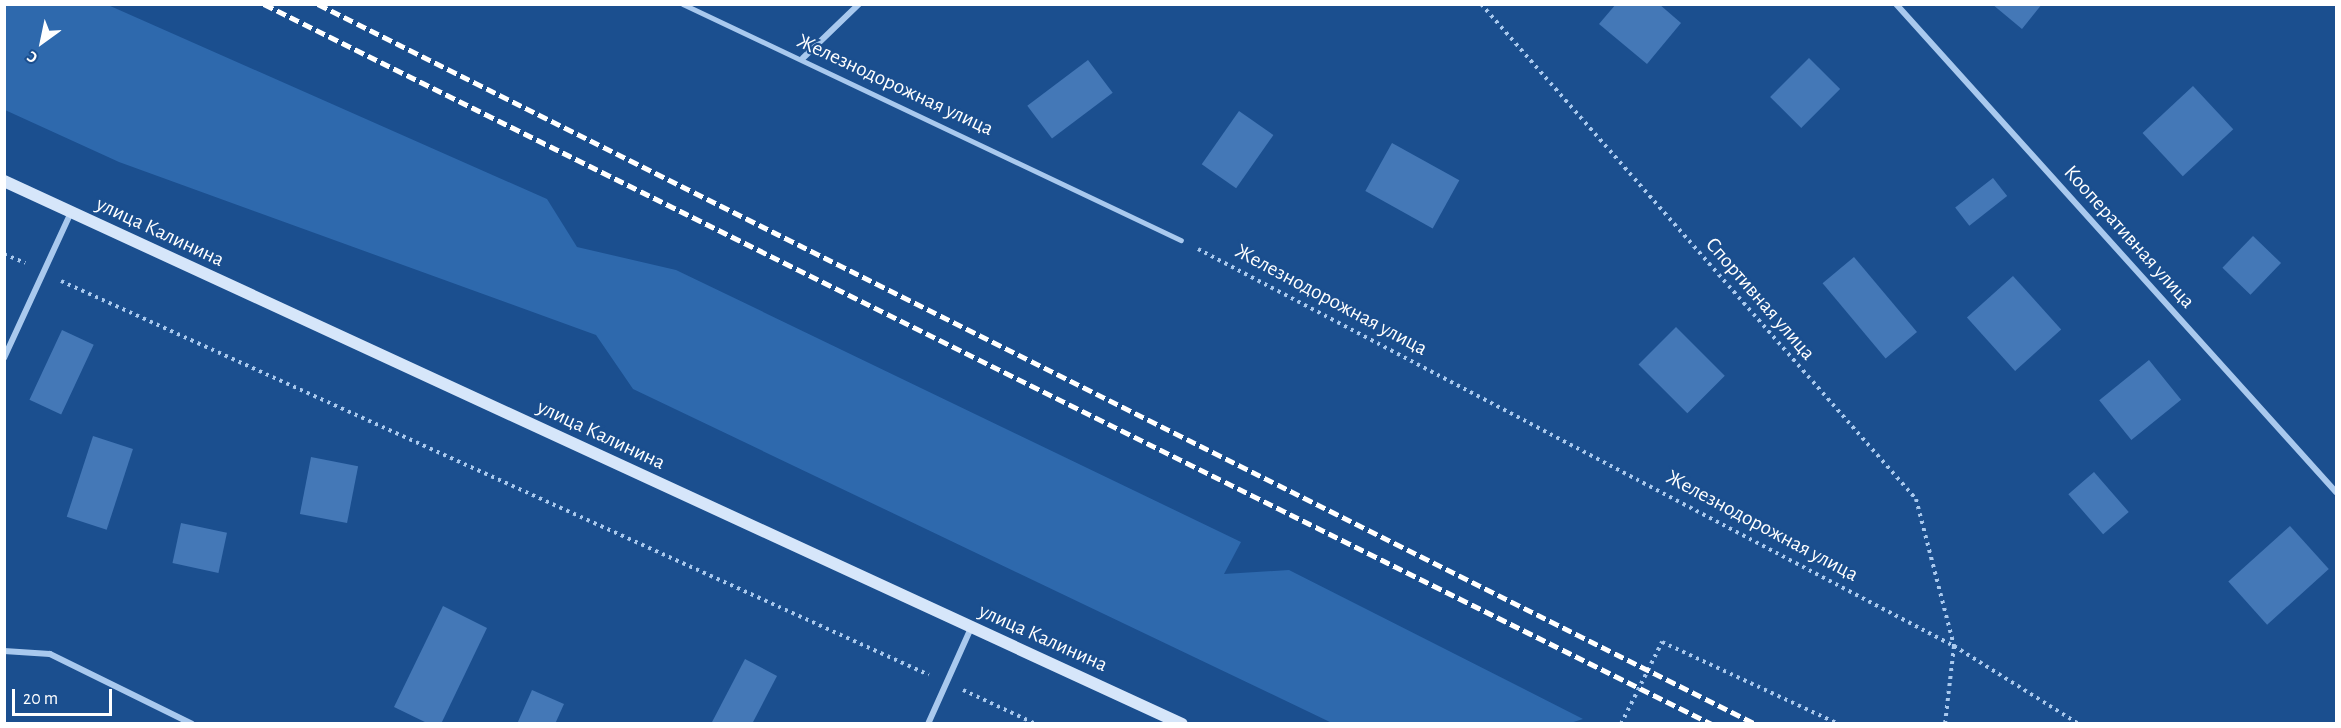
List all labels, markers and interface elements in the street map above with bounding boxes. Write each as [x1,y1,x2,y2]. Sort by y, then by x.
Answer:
north arrow [12,12,72,72]
street label: Железнодорожная улица [793,28,997,142]
text: С [24,48,40,66]
street label: Кооперативная улица [2058,160,2200,314]
street label: улица Калинина [92,191,228,273]
street label: Спортивная улица [1700,232,1820,366]
street label: Железнодорожная улица [1231,239,1431,361]
street label: улица Калинина [533,394,669,476]
street label: Железнодорожная улица [1662,465,1862,587]
street label: улица Калинина [975,598,1111,678]
scale bar [15,677,116,715]
text: 20 m [23,690,58,708]

